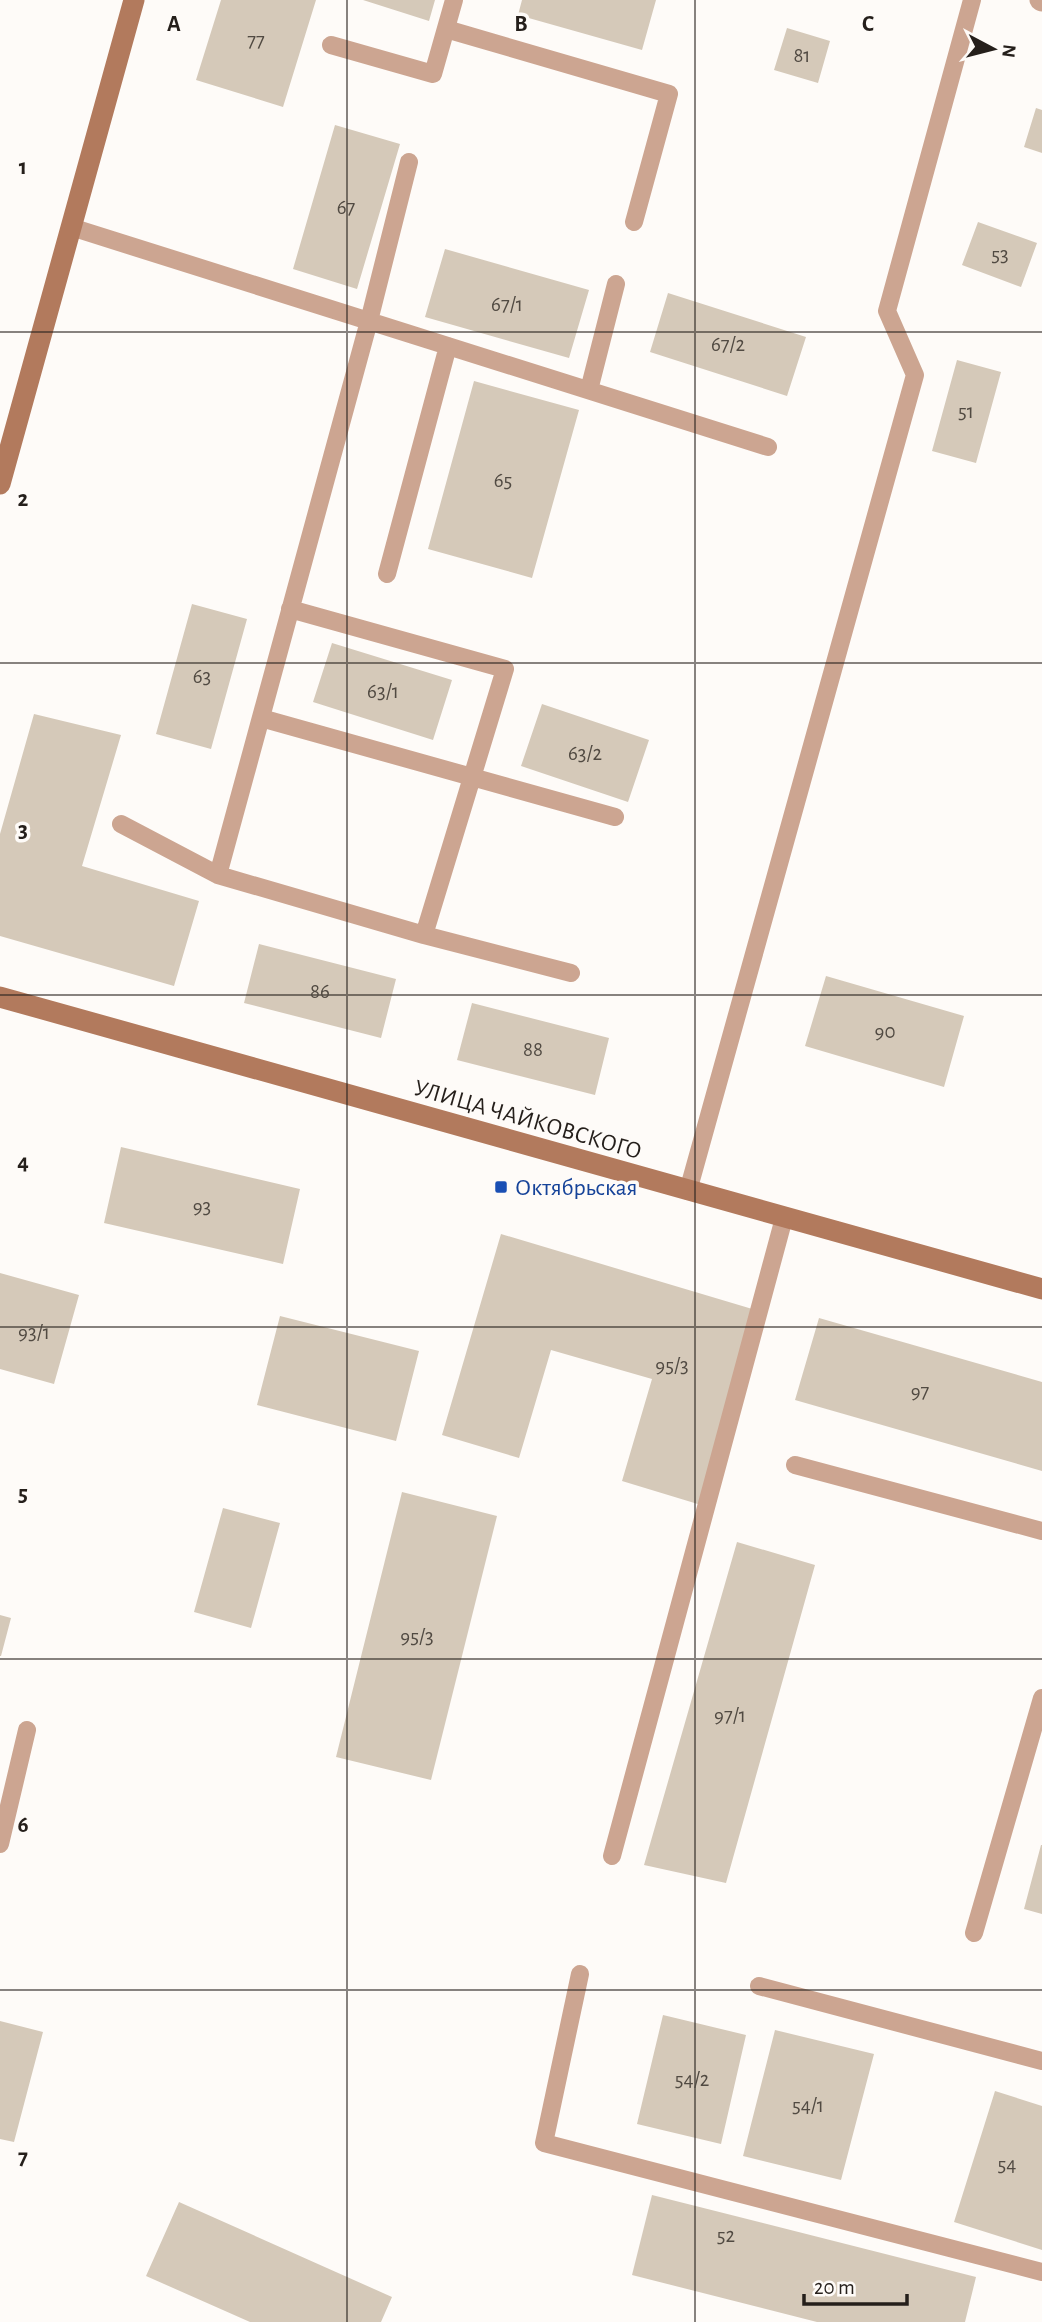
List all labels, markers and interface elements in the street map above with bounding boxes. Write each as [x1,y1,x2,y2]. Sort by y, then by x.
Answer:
text: A [167,13,181,36]
text: B [514,13,528,36]
text: C [862,13,874,36]
north arrow [958,14,1028,84]
house number: 77 [247,30,265,51]
text: N [998,43,1019,59]
house number: 81 [793,45,811,66]
text: 1 [19,156,27,179]
house number: 67 [337,197,356,218]
house number: 53 [991,244,1009,265]
house number: 67/1 [491,294,523,315]
house number: 67/2 [711,334,745,355]
house number: 51 [958,401,974,422]
house number: 65 [494,470,512,491]
text: 2 [18,488,29,511]
house number: 63 [193,666,211,687]
house number: 63/1 [367,681,399,702]
house number: 63/2 [568,743,602,764]
text: 3 [18,819,28,842]
house number: 86 [310,981,330,1002]
house number: 90 [875,1021,895,1042]
house number: 88 [523,1039,543,1060]
street label: УЛИЦА ЧАЙКОВСКОГО [411,1076,644,1164]
text: 4 [17,1151,29,1174]
place label: Октябрьская [515,1176,638,1200]
marker: Октябрьская [493,1179,509,1195]
house number: 93 [193,1196,211,1217]
house number: 93/1 [18,1322,50,1343]
house number: 95/3 [655,1355,689,1376]
house number: 97 [911,1381,930,1402]
text: 5 [18,1483,28,1506]
house number: 95/3 [400,1626,434,1647]
house number: 97/1 [714,1705,746,1726]
text: 6 [17,1814,29,1837]
house number: 54/2 [675,2069,709,2090]
house number: 54/1 [792,2095,824,2116]
text: 7 [18,2146,28,2169]
house number: 54 [998,2154,1016,2175]
house number: 52 [717,2225,735,2246]
scale bar [804,2262,907,2306]
text: 20 m [814,2277,855,2298]

